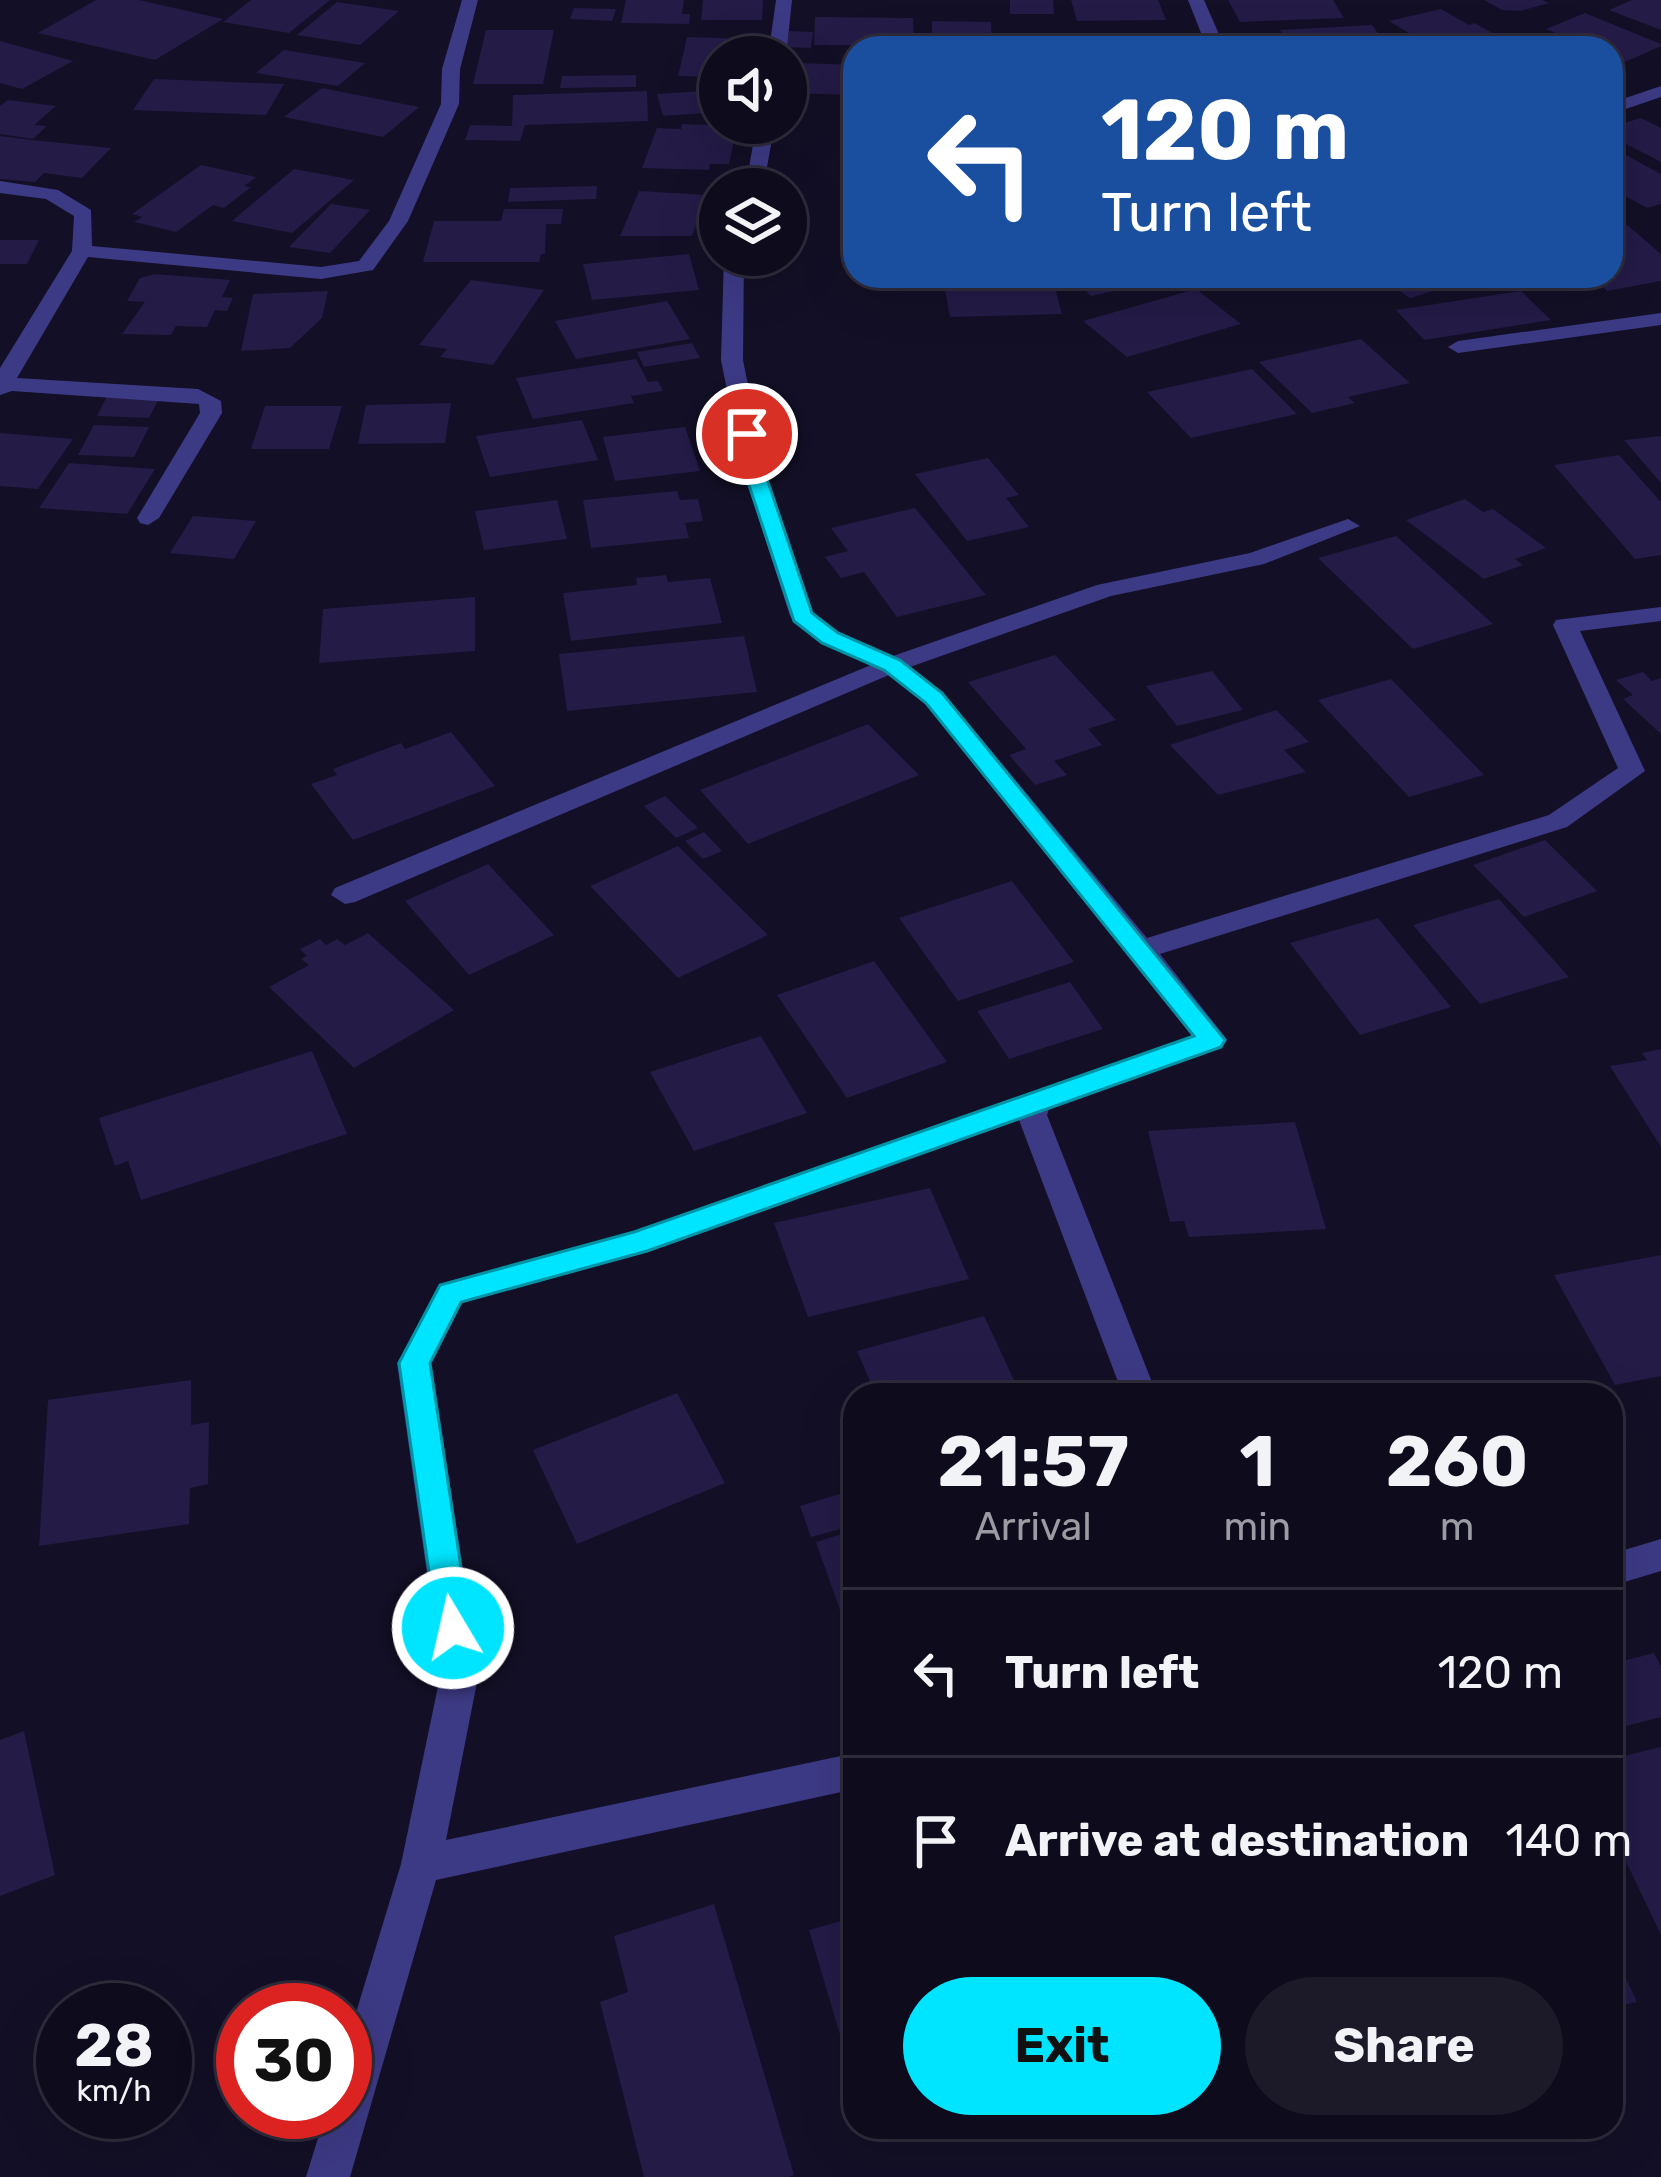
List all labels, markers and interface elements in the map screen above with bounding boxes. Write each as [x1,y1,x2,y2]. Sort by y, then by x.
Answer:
map controls [699,36,807,276]
button: sound [699,36,807,144]
text: 120 m [1101,80,1349,180]
icon: left [903,84,1059,240]
button: layers [699,168,807,276]
text: Turn left [1101,181,1312,245]
pin [696,383,798,485]
icon: arrive [714,401,780,467]
text: 21:57 [938,1419,1129,1504]
text: 1 [1239,1419,1275,1504]
text: 260 [1386,1419,1528,1504]
text: Arrival [975,1504,1092,1550]
text: min [1223,1504,1291,1550]
text: m [1440,1504,1474,1550]
position arrow [390,1565,516,1691]
icon: left [903,1640,969,1706]
text: Turn left [1005,1646,1199,1699]
text: 120 m [1438,1646,1563,1699]
icon: arrive [903,1808,969,1874]
text: Arrive at destination [1005,1814,1470,1867]
text: 140 m [1506,1814,1632,1867]
button: Exit [903,1977,1221,2115]
button: Share [1245,1977,1563,2115]
speed limit sign: 30 [216,1983,372,2139]
text: 28 [74,2010,154,2081]
text: km/h [77,2073,151,2109]

